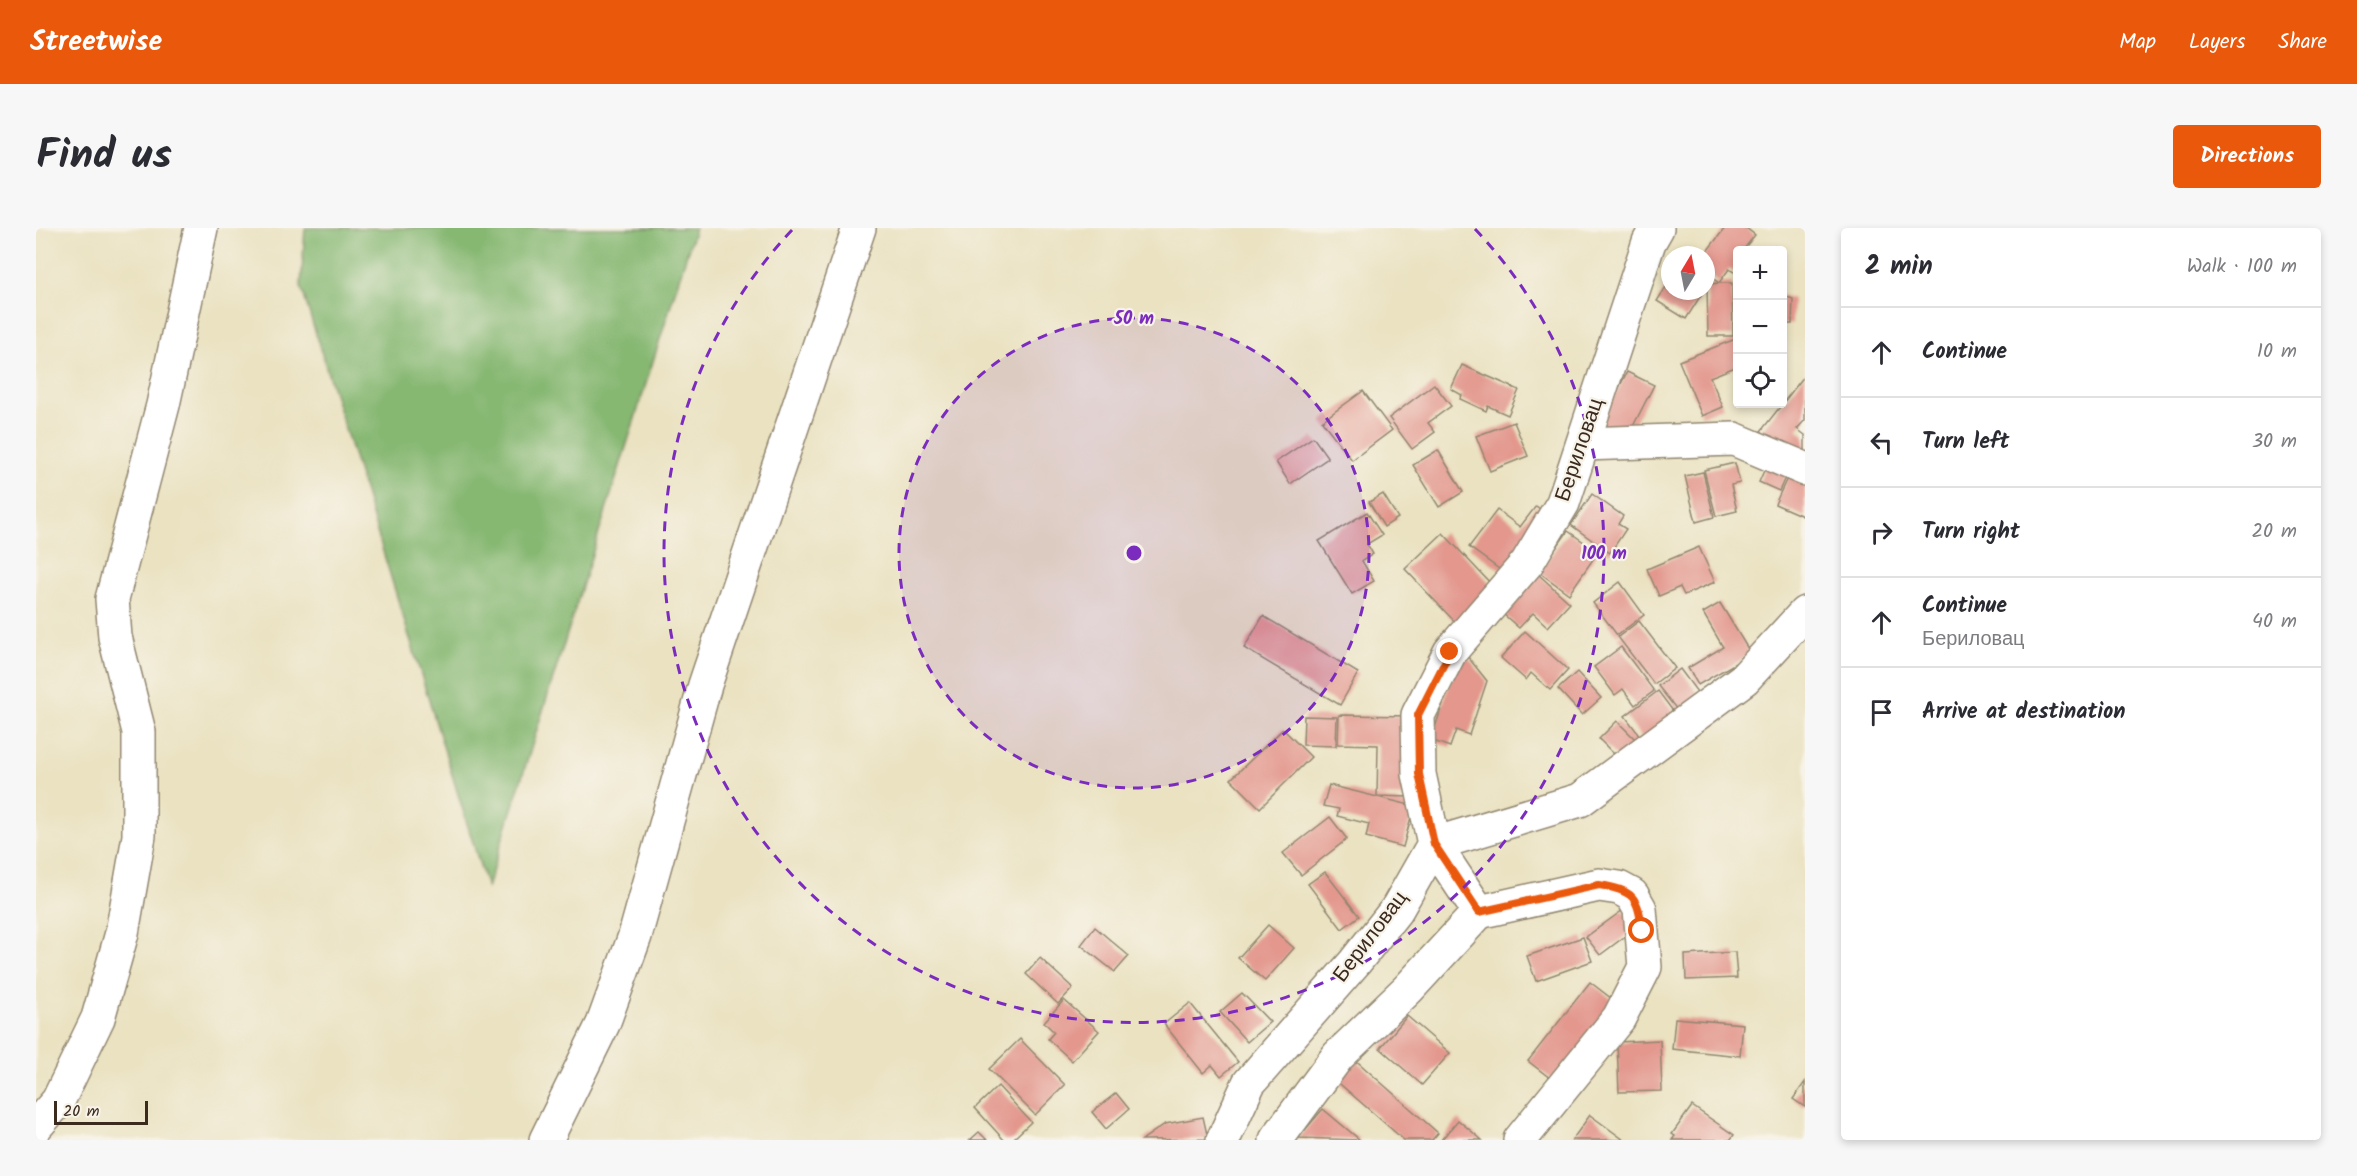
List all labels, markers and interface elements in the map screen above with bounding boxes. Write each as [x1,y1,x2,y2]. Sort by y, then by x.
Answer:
text: Streetwise [30,20,162,65]
text: Map [2119,26,2156,59]
text: Layers [2189,26,2245,59]
text: Share [2278,26,2327,59]
text: Find us [36,123,172,190]
button: Directions [2173,125,2321,188]
north arrow [1661,246,1715,300]
map controls [1733,246,1787,408]
button: + [1733,246,1787,300]
text: 2 min [1865,246,1933,288]
text: Walk · 100 m [2187,251,2297,283]
button: − [1733,300,1787,354]
text: 50 m [1113,305,1154,334]
text: Continue [1922,335,2007,370]
icon: ahead [1865,336,1898,369]
text: 10 m [2257,336,2297,368]
button: locate [1733,354,1787,408]
street label: Бериловац [1547,394,1613,506]
text: Turn left [1922,425,2009,460]
icon: left [1865,426,1898,459]
text: 30 m [2252,426,2297,458]
text: Turn right [1922,515,2020,550]
icon: right [1865,516,1898,549]
text: 20 m [2251,516,2297,548]
text: 100 m [1581,540,1627,569]
centre of rings [1124,543,1144,563]
text: Continue [1922,589,2007,624]
icon: ahead [1865,606,1898,639]
text: 40 m [2252,606,2297,638]
text: Бериловац [1922,624,2025,656]
route end [1436,638,1462,664]
text: Arrive at destination [1922,695,2125,730]
icon: arrive [1865,696,1898,729]
street label: Бериловац [1325,884,1417,990]
route start [1628,917,1654,943]
scale bar [54,1098,148,1126]
text: 20 m [63,1099,99,1124]

